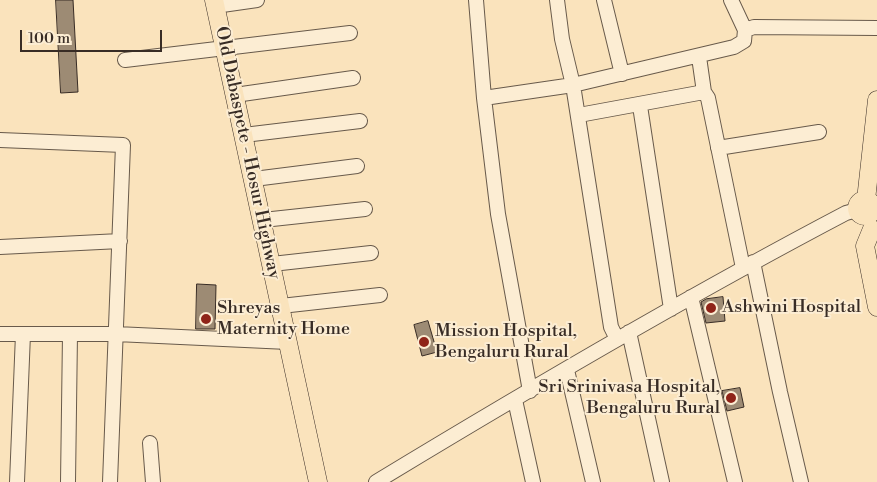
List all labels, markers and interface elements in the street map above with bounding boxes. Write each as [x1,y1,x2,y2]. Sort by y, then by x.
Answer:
scale bar [22,20,165,52]
street label: Old Dabaspete - Hosur Highway [210,25,284,281]
text: 100 m [28,29,70,48]
place label: Ashwini Hospital [722,297,861,319]
place label: Shreyas Maternity Home [217,298,350,340]
marker: Ashwini Hospital [704,301,718,315]
marker: Shreyas Maternity Home [199,312,213,326]
place label: Mission Hospital, Bengaluru Rural [435,321,577,364]
marker: Mission Hospital, Bengaluru Rural [417,335,431,349]
place label: Sri Srinivasa Hospital, Bengaluru Rural [538,377,720,419]
marker: Sri Srinivasa Hospital, Bengaluru Rural [724,391,738,405]

